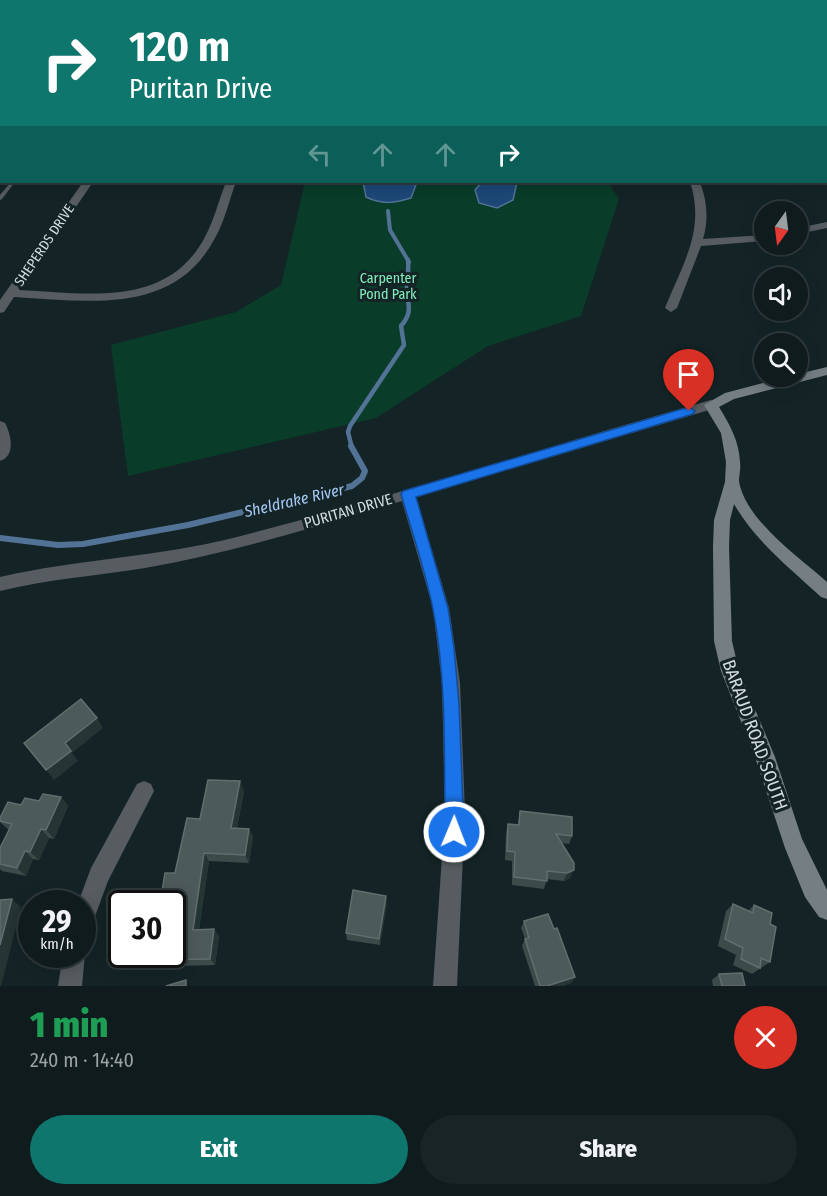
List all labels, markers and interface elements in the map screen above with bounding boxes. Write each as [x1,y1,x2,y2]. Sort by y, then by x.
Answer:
text: 120 m [129,22,230,72]
icon: right [30,24,108,102]
text: Puritan Drive [129,73,272,105]
icon: left [303,138,336,171]
icon: ahead [366,138,399,171]
icon: ahead [429,138,462,171]
icon: right [492,138,525,171]
street label: SHEPERDS DRIVE [11,201,78,289]
north arrow [754,201,808,255]
map controls [754,201,808,387]
button: sound [754,267,808,321]
park label: Carpenter Pond Park [359,270,417,303]
button: search [754,333,808,387]
pin [663,349,714,411]
icon: arrive [672,358,705,391]
water label: Sheldrake River [241,480,346,521]
street label: PURITAN DRIVE [302,490,394,532]
street label: BARAUD ROAD SOUTH [718,657,792,813]
position arrow [422,800,486,864]
speed limit sign: 30 [108,890,186,968]
text: 29 [42,904,72,940]
text: km/h [40,935,74,953]
text: 1 min [30,1003,108,1047]
button: close [734,1006,797,1069]
text: 240 m · 14:40 [30,1048,134,1072]
button: Exit [30,1115,408,1184]
button: Share [420,1115,797,1184]

